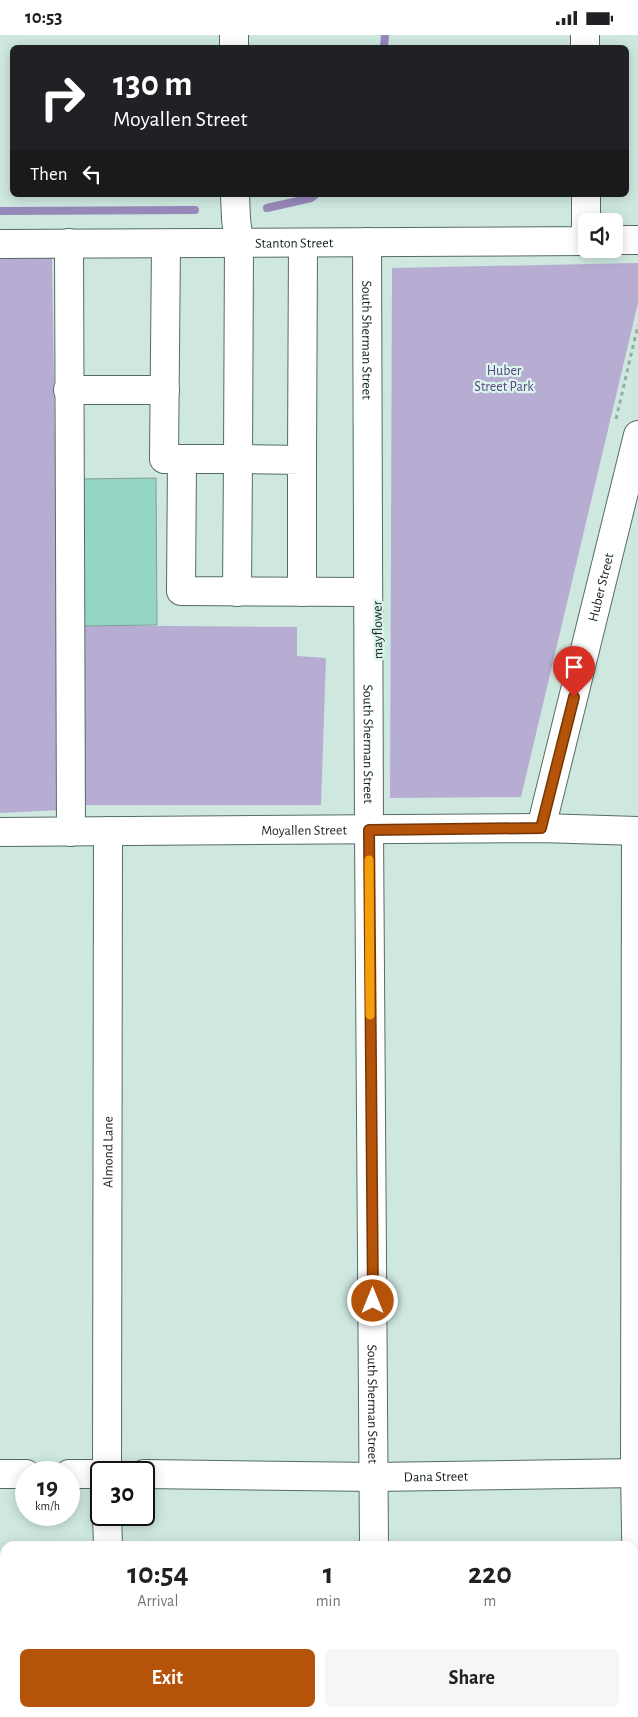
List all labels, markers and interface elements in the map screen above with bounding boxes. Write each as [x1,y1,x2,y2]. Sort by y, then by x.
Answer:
text: 10:53 [25,8,63,27]
icon: right [30,65,95,130]
text: 130 m [113,67,192,102]
text: Moyallen Street [113,108,247,130]
icon: left [78,160,106,188]
text: Then [30,165,68,184]
map controls [578,213,623,258]
button: sound [578,213,623,258]
street label: Stanton Street [255,236,334,251]
street label: South Sherman Street [359,280,374,400]
park label: Huber Street Park [474,364,534,394]
street label: Huber Street [586,551,617,623]
street label: mayflower [370,600,386,659]
pin [553,646,595,697]
icon: arrive [560,653,588,681]
street label: South Sherman Street [361,684,375,804]
street label: Moyallen Street [261,823,347,838]
street label: Almond Lane [101,1116,116,1188]
position arrow [346,1274,398,1326]
street label: South Sherman Street [365,1344,379,1464]
speed limit sign: 30 [90,1461,155,1526]
street label: Dana Street [404,1470,469,1485]
text: 19 [37,1475,58,1500]
text: km/h [35,1500,60,1512]
text: 10:54 [127,1559,189,1589]
text: 1 [323,1559,334,1589]
text: 220 [468,1559,512,1589]
text: Arrival [137,1593,178,1609]
text: min [316,1593,341,1609]
text: m [483,1593,496,1609]
button: Exit [20,1649,315,1707]
button: Share [325,1649,619,1707]

